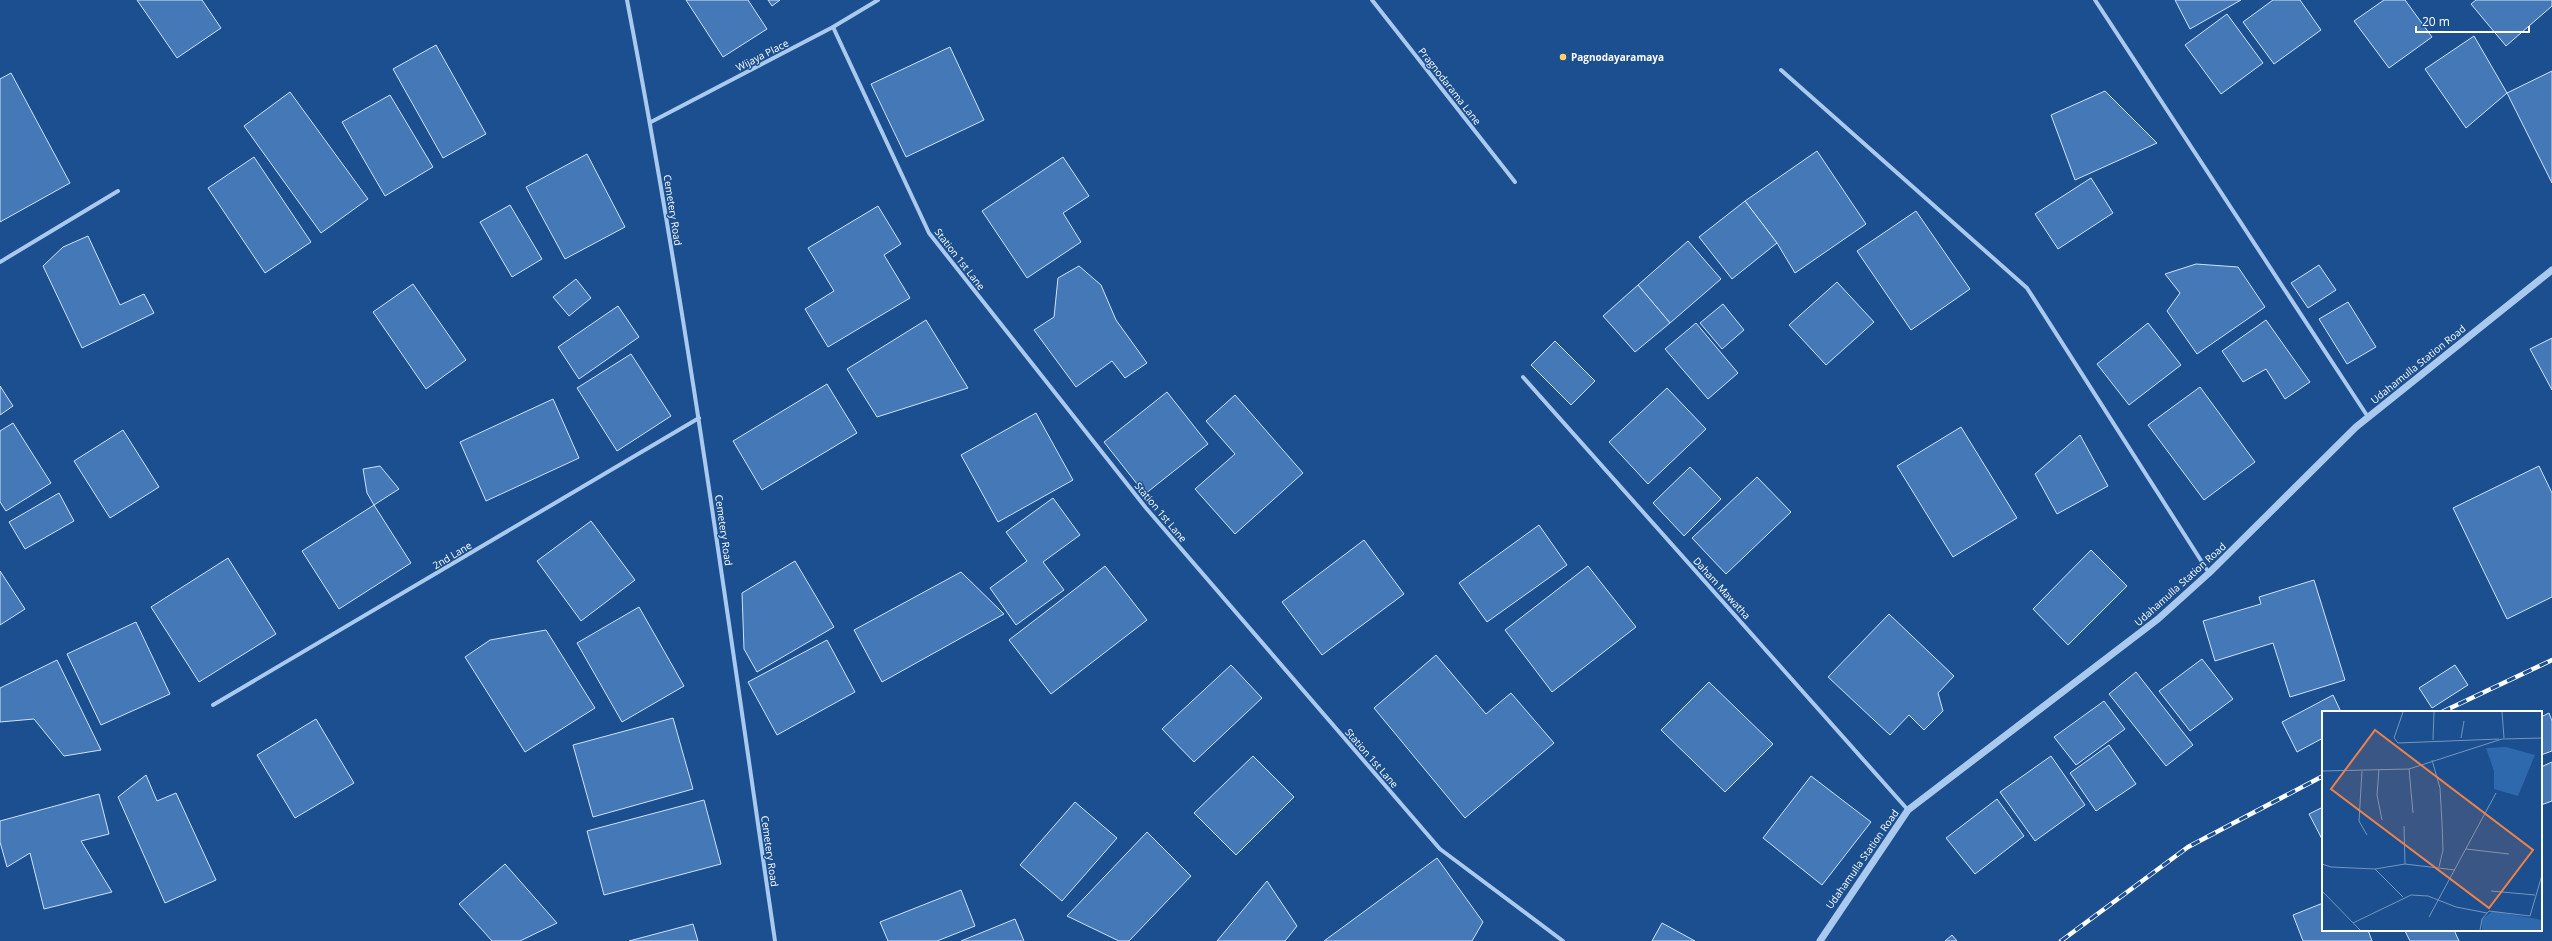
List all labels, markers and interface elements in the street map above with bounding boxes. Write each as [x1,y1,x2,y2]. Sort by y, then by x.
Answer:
scale bar [2416,8,2529,34]
text: 20 m [2422,13,2450,30]
street label: Wijaya Place [733,36,791,74]
street label: Pragnodarama Lane [1415,44,1485,128]
place label: Pagnodayaramaya [1571,50,1664,64]
marker: Pagnodayaramaya [1558,52,1568,62]
street label: Cemetery Road [660,174,686,246]
street label: Station 1st Lane [932,225,989,293]
street label: Udahamulla Station Road [2368,321,2468,407]
street label: Station 1st Lane [1132,479,1191,545]
street label: Cemetery Road [712,494,736,566]
street label: 2nd Lane [430,538,474,572]
street label: Udahamulla Station Road [2131,539,2229,629]
street label: Daham Mawatha [1690,554,1754,622]
inset map [2322,711,2542,931]
street label: Station 1st Lane [1342,725,1402,791]
street label: Udahamulla Station Road [1822,806,1902,912]
street label: Cemetery Road [758,815,782,887]

